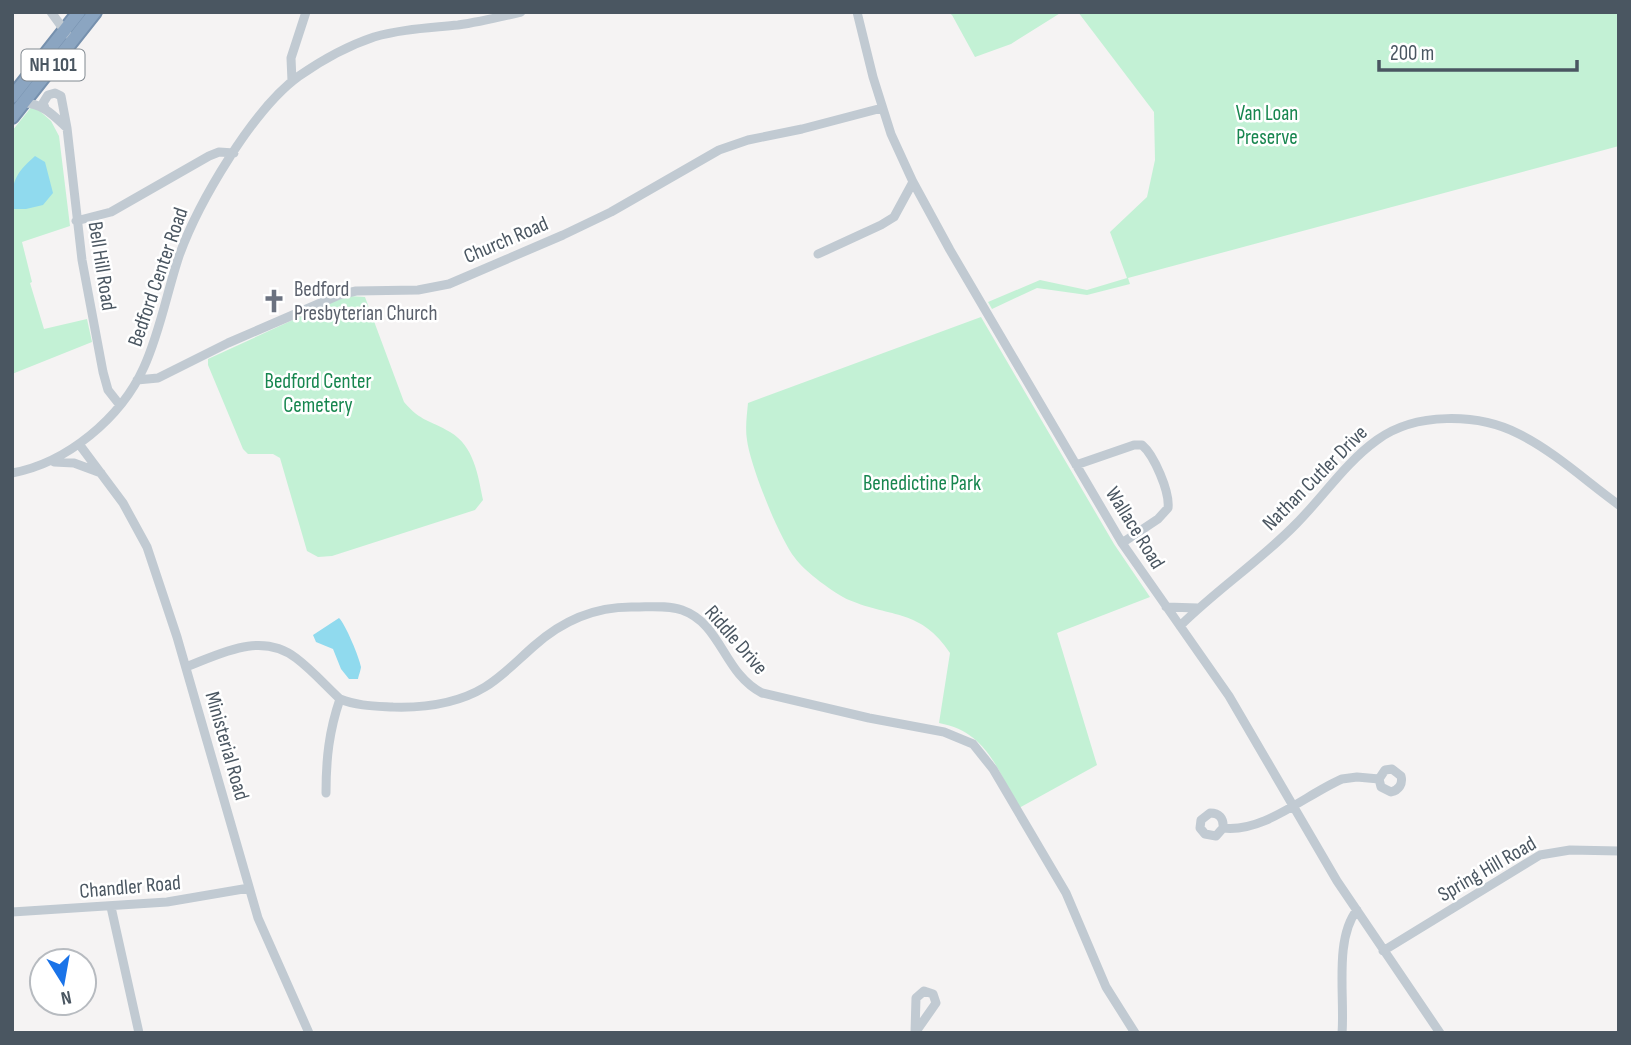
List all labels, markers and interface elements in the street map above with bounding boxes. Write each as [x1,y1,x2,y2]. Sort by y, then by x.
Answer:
scale bar [1379,28,1577,72]
text: 200 m [1390,41,1434,66]
road number: NH 101 [22,50,84,80]
park label: Van Loan Preserve [1236,101,1298,150]
street label: Bedford Center Road [123,204,193,350]
street label: Church Road [460,211,552,269]
street label: Bell Hill Road [83,220,121,312]
place label: Bedford Presbyterian Church [294,277,437,326]
church icon: Bedford Presbyterian Church [260,287,288,315]
park label: Bedford Center Cemetery [265,369,371,418]
street label: Nathan Cutler Drive [1257,420,1373,536]
park label: Benedictine Park [863,471,981,496]
street label: Wallace Road [1100,482,1170,574]
street label: Riddle Drive [699,600,773,680]
street label: Ministerial Road [200,689,254,803]
street label: Spring Hill Road [1434,831,1540,907]
street label: Chandler Road [78,870,182,904]
north arrow [28,947,98,1017]
text: N [59,985,73,1009]

